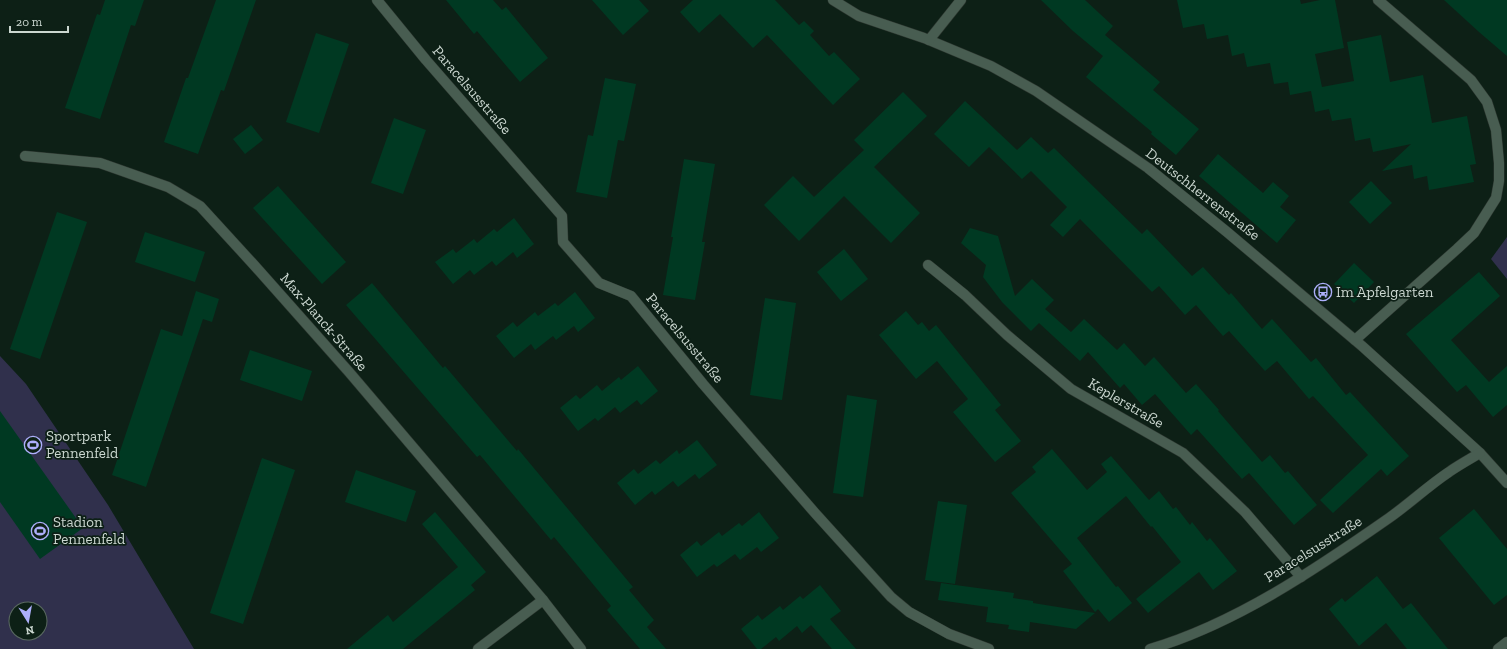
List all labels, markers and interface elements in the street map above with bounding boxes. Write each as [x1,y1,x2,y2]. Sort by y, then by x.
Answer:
scale bar [10,8,68,34]
text: 20 m [16,15,43,29]
street label: Paracelsusstraße [429,42,515,138]
street label: Deutschherrenstraße [1142,144,1264,244]
street label: Max-Planck-Straße [276,269,372,375]
bus stop icon: Im Apfelgarten [1313,282,1333,302]
place label: Im Apfelgarten [1336,283,1434,301]
street label: Paracelsusstraße [642,290,728,386]
street label: Keplerstraße [1085,374,1167,432]
place label: Sportpark Pennenfeld [46,427,119,462]
sports icon: Sportpark Pennenfeld [23,435,43,455]
street label: Paracelsusstraße [1261,512,1365,586]
place label: Stadion Pennenfeld [53,513,126,548]
sports icon: Stadion Pennenfeld [30,521,50,541]
north arrow [8,601,48,641]
text: N [24,623,35,638]

